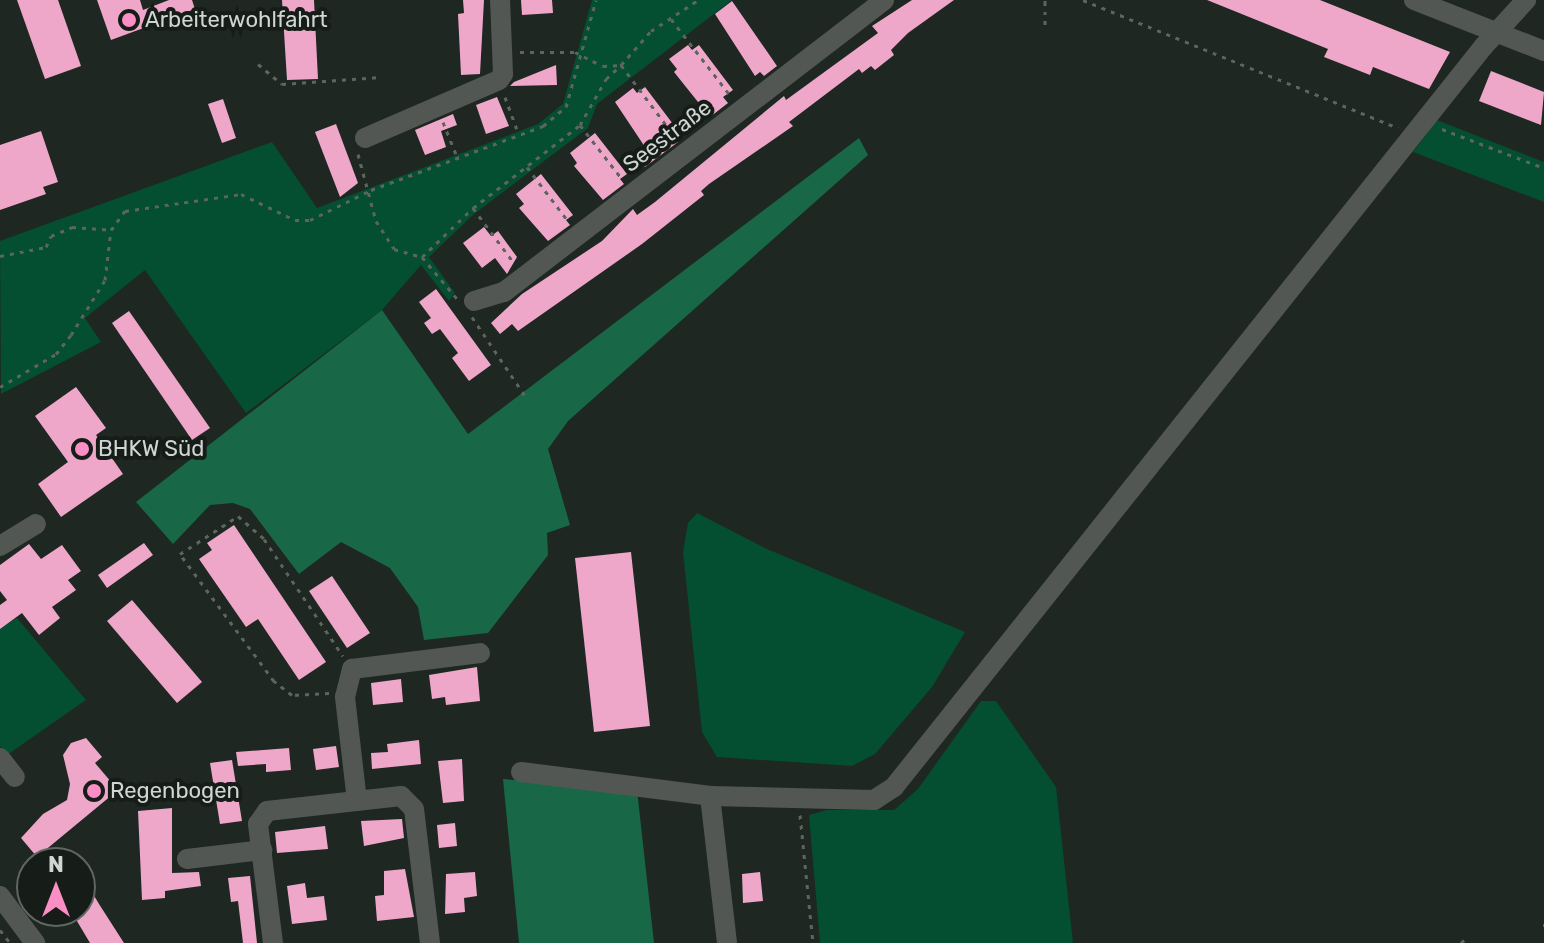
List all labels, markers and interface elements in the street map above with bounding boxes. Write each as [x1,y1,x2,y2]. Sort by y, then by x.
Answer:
place label: Arbeiterwohlfahrt [145,7,328,33]
marker: Arbeiterwohlfahrt [120,11,138,29]
street label: Seestraße [618,94,716,178]
place label: BHKW Süd [98,436,205,462]
marker: BHKW Süd [73,440,91,458]
place label: Regenbogen [110,778,240,804]
marker: Regenbogen [85,782,103,800]
north arrow [16,847,96,927]
text: N [48,851,64,878]

